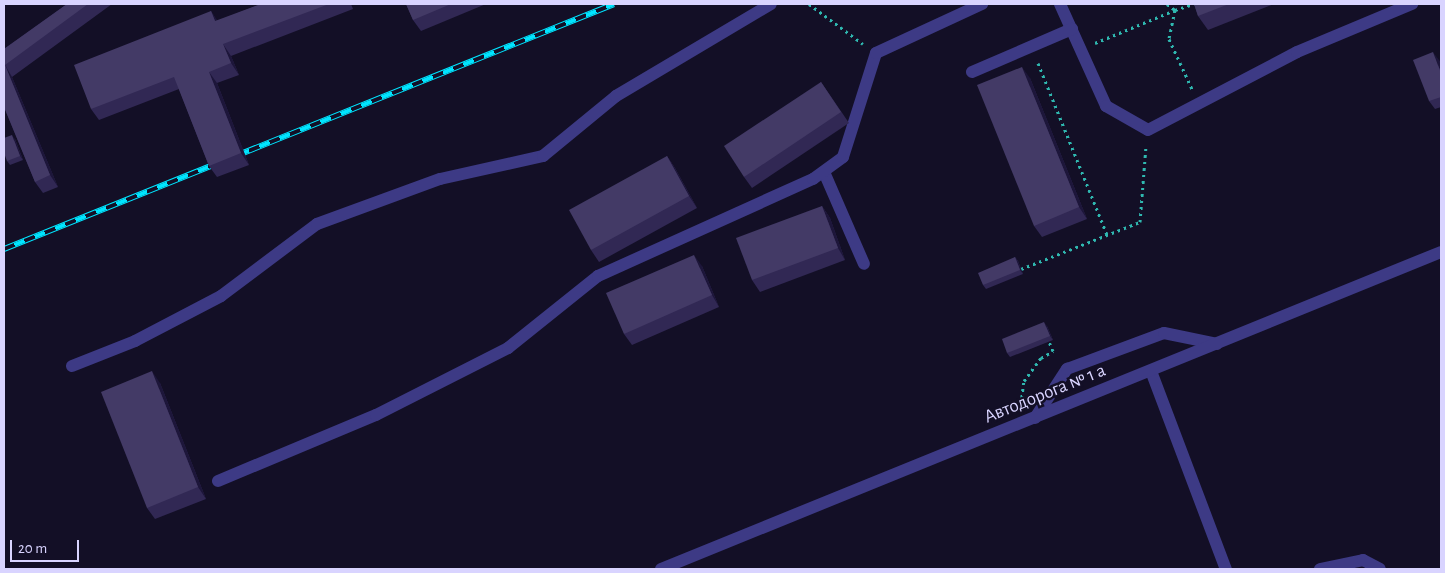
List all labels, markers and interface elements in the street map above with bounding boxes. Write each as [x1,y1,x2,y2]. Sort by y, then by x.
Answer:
street label: Автодорога № 1 а [981,359,1109,429]
scale bar [12,530,81,562]
text: 20 m [18,541,47,556]

